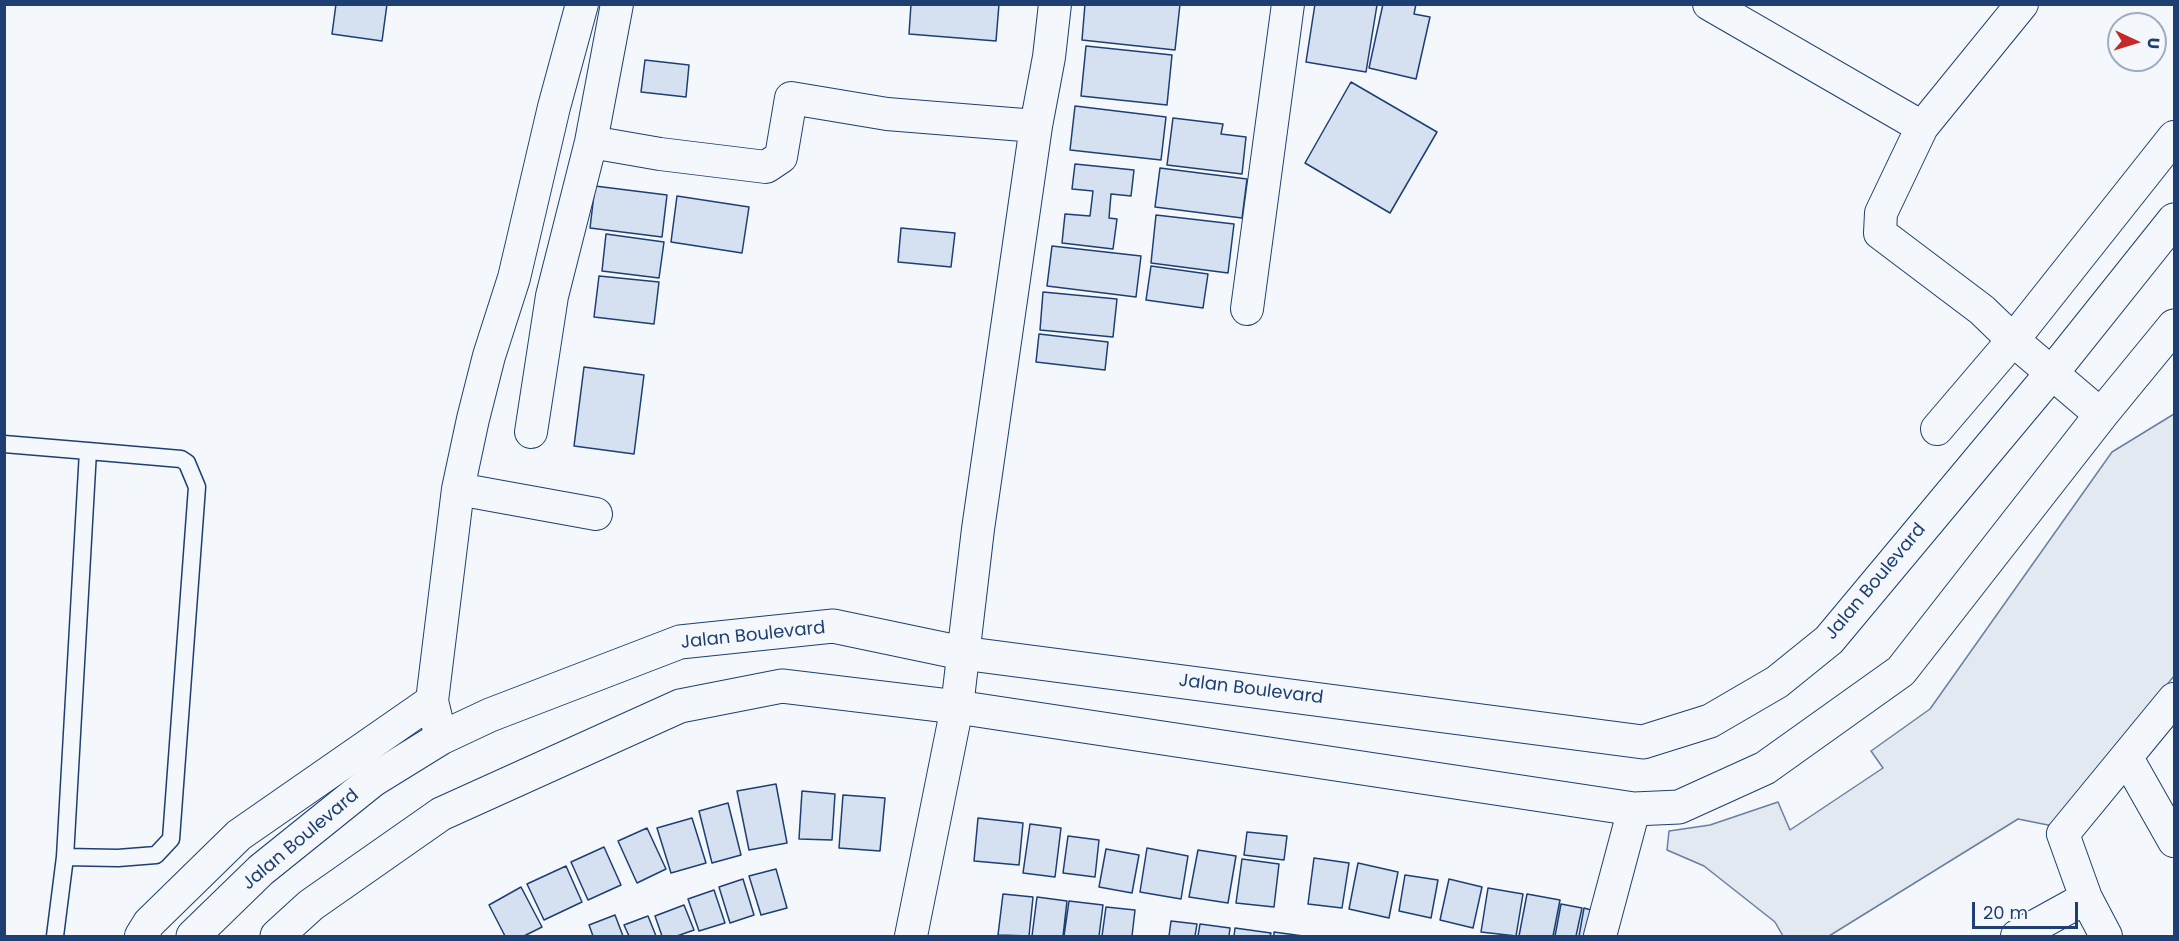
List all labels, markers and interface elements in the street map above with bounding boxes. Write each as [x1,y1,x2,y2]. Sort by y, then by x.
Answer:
north arrow [2107,12,2167,72]
text: U [2142,37,2165,50]
street label: Jalan Boulevard [1821,519,1931,645]
street label: Jalan Boulevard [680,618,826,654]
street label: Jalan Boulevard [1178,670,1324,710]
street label: Jalan Boulevard [238,785,364,895]
scale bar [1975,890,2082,928]
text: 20 m [1983,900,2028,925]

